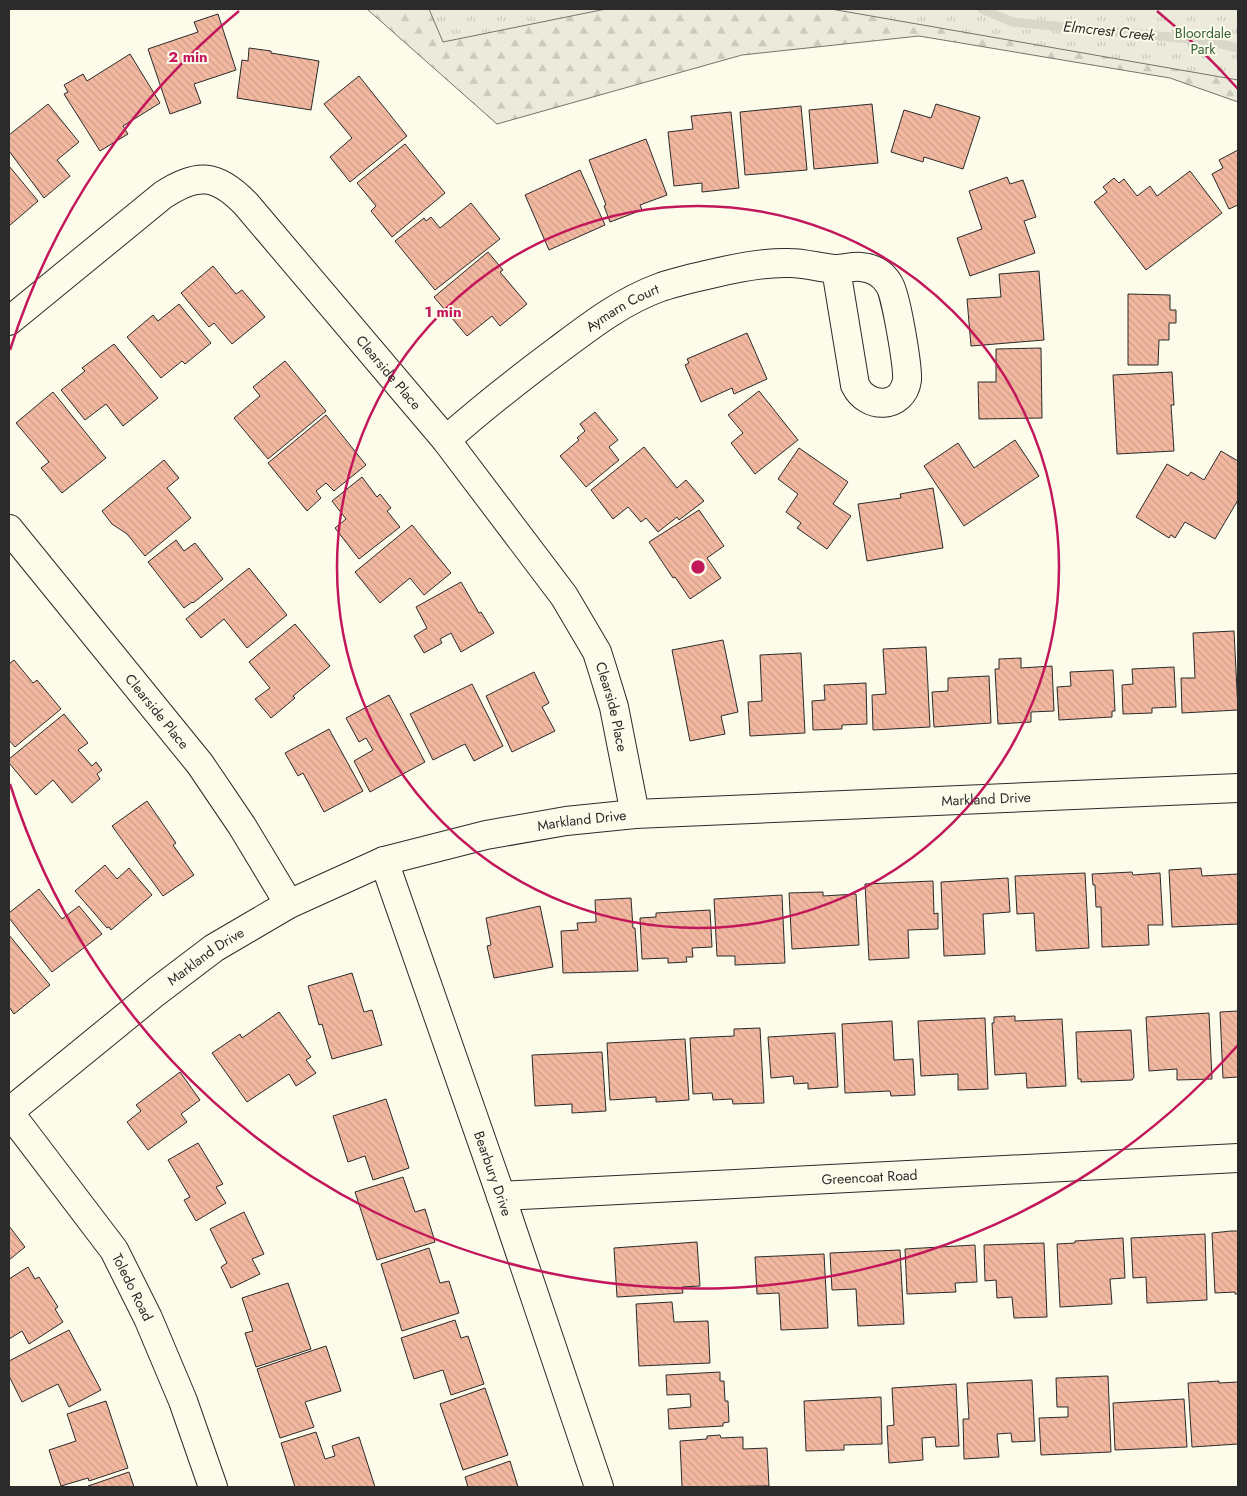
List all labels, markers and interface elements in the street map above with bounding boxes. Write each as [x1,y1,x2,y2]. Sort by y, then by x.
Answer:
water label: Elmcrest Creek [1062,15,1156,47]
park label: Bloordale Park [1175,23,1231,59]
text: 2 min [168,46,208,68]
street label: Aymarn Court [581,279,662,336]
text: 1 min [424,301,462,323]
street label: Clearside Place [351,331,426,414]
centre of rings [689,558,707,576]
street label: Clearside Place [591,659,633,753]
street label: Clearside Place [120,669,194,753]
street label: Markland Drive [941,787,1031,811]
street label: Markland Drive [536,805,627,836]
street label: Markland Drive [163,923,248,990]
street label: Bearbury Drive [469,1128,517,1219]
street label: Greencoat Road [821,1165,918,1189]
street label: Toledo Road [107,1250,158,1324]

